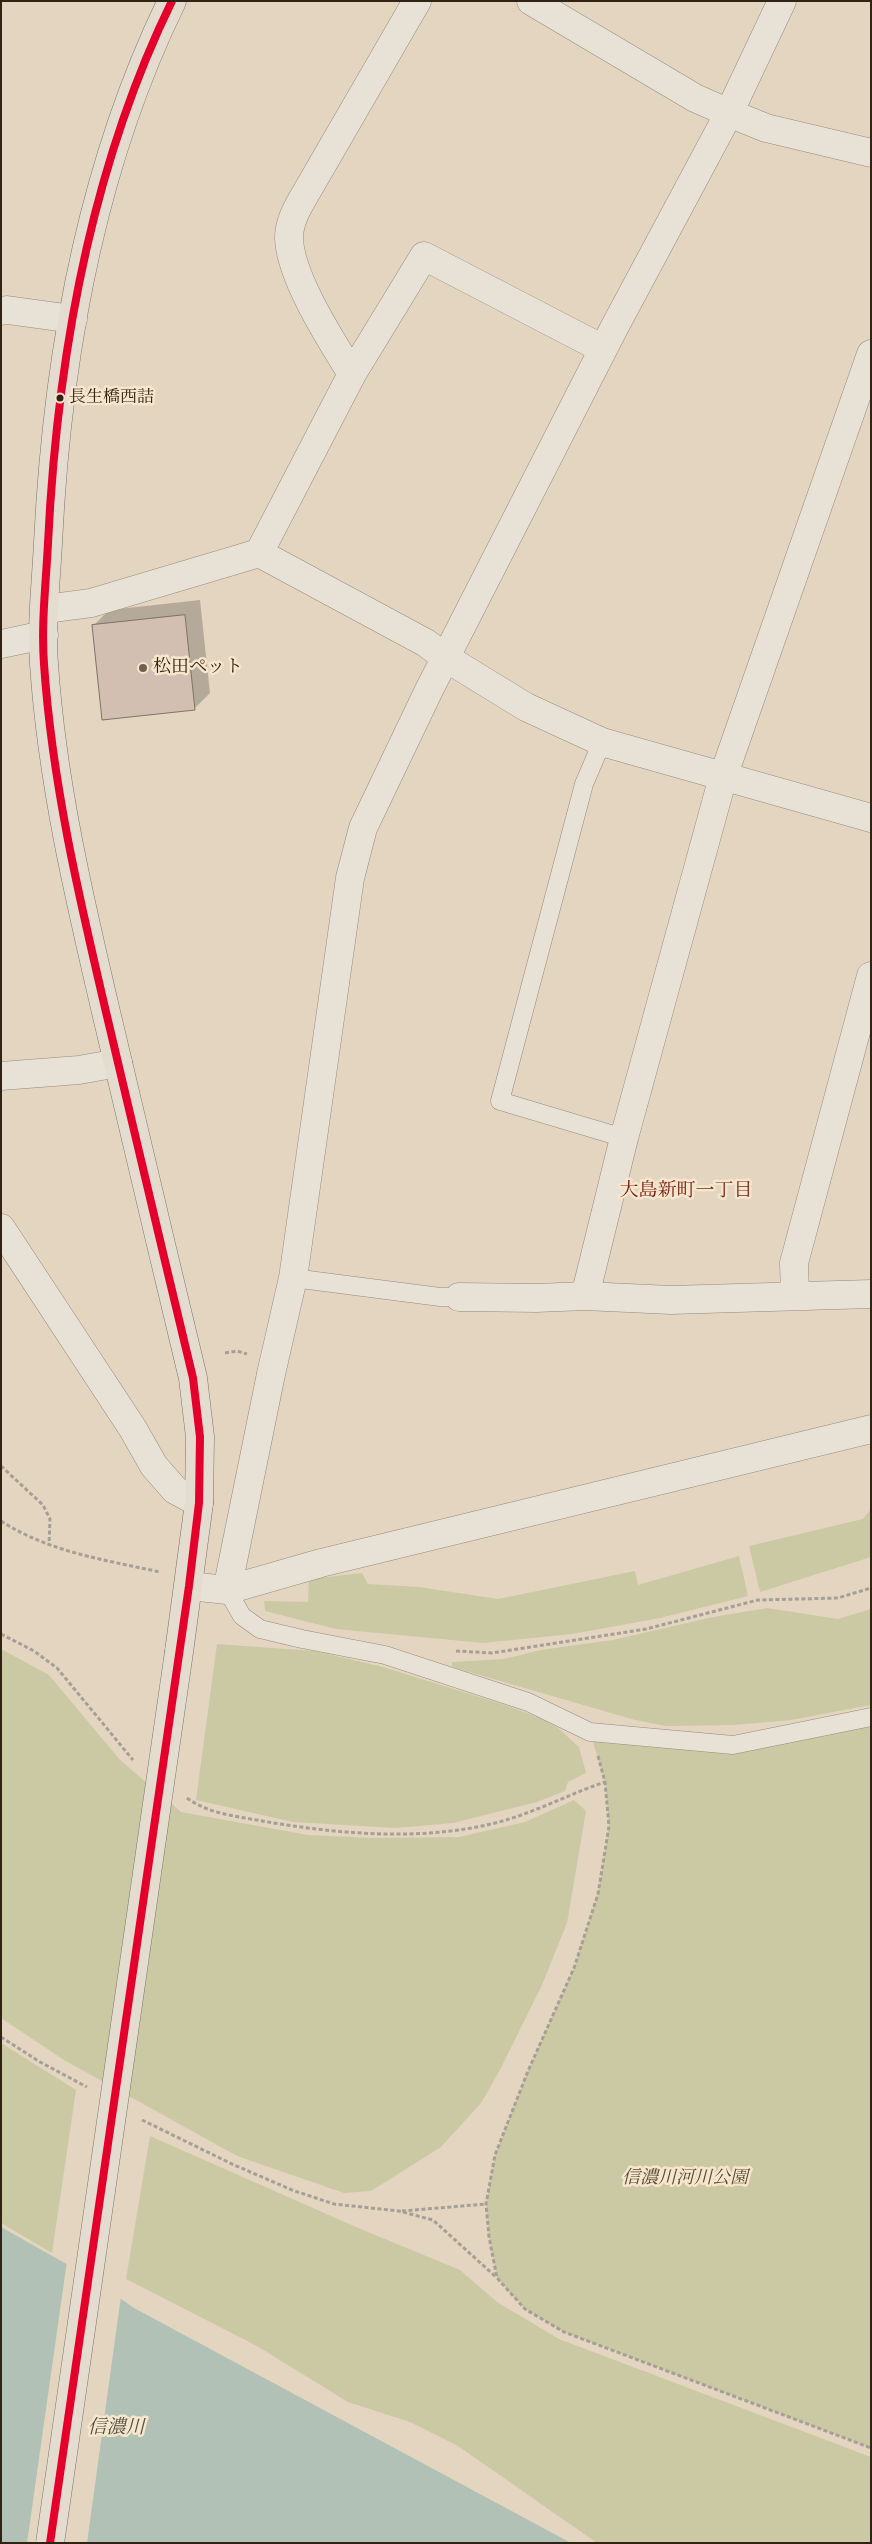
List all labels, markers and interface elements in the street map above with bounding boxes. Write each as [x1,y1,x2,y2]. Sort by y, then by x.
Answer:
place label: 長生橋西詰 [69,388,154,408]
marker: 長生橋西詰 [55,393,65,403]
place label: 松田ペット [153,657,243,679]
marker: 松田ペット [137,662,149,674]
district label: 大島新町一丁目 [620,1180,752,1202]
park label: 信濃川河川公園 [622,2168,748,2190]
water label: 信濃川 [88,2417,144,2439]

